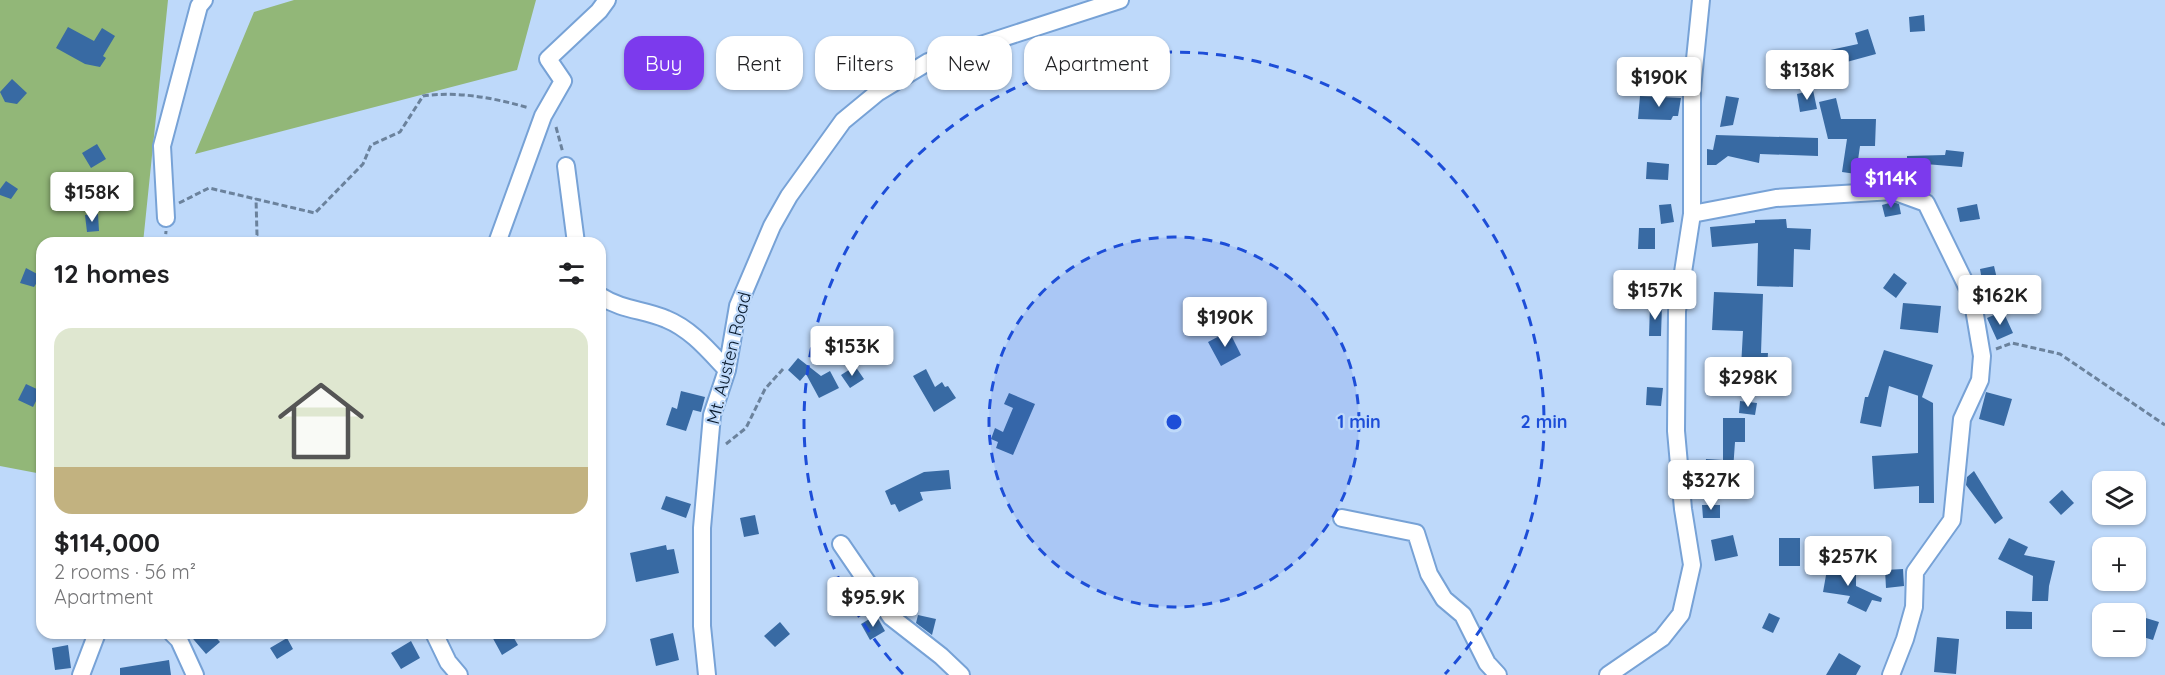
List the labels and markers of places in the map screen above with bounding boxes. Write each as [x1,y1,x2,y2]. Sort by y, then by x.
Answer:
pin: $138K [1765,50,1849,101]
pin: $190K [1617,57,1701,108]
pin: $114K [1849,158,1933,209]
pin: $158K [50,172,134,223]
pin: $157K [1613,270,1697,321]
pin: $162K [1958,275,2042,326]
pin: $190K [1183,297,1267,348]
pin: $153K [810,326,894,377]
pin: $298K [1706,357,1790,408]
centre of rings [1164,412,1184,432]
pin: $327K [1669,460,1753,511]
pin: $257K [1806,536,1890,587]
pin: $95.9K [824,577,922,628]

